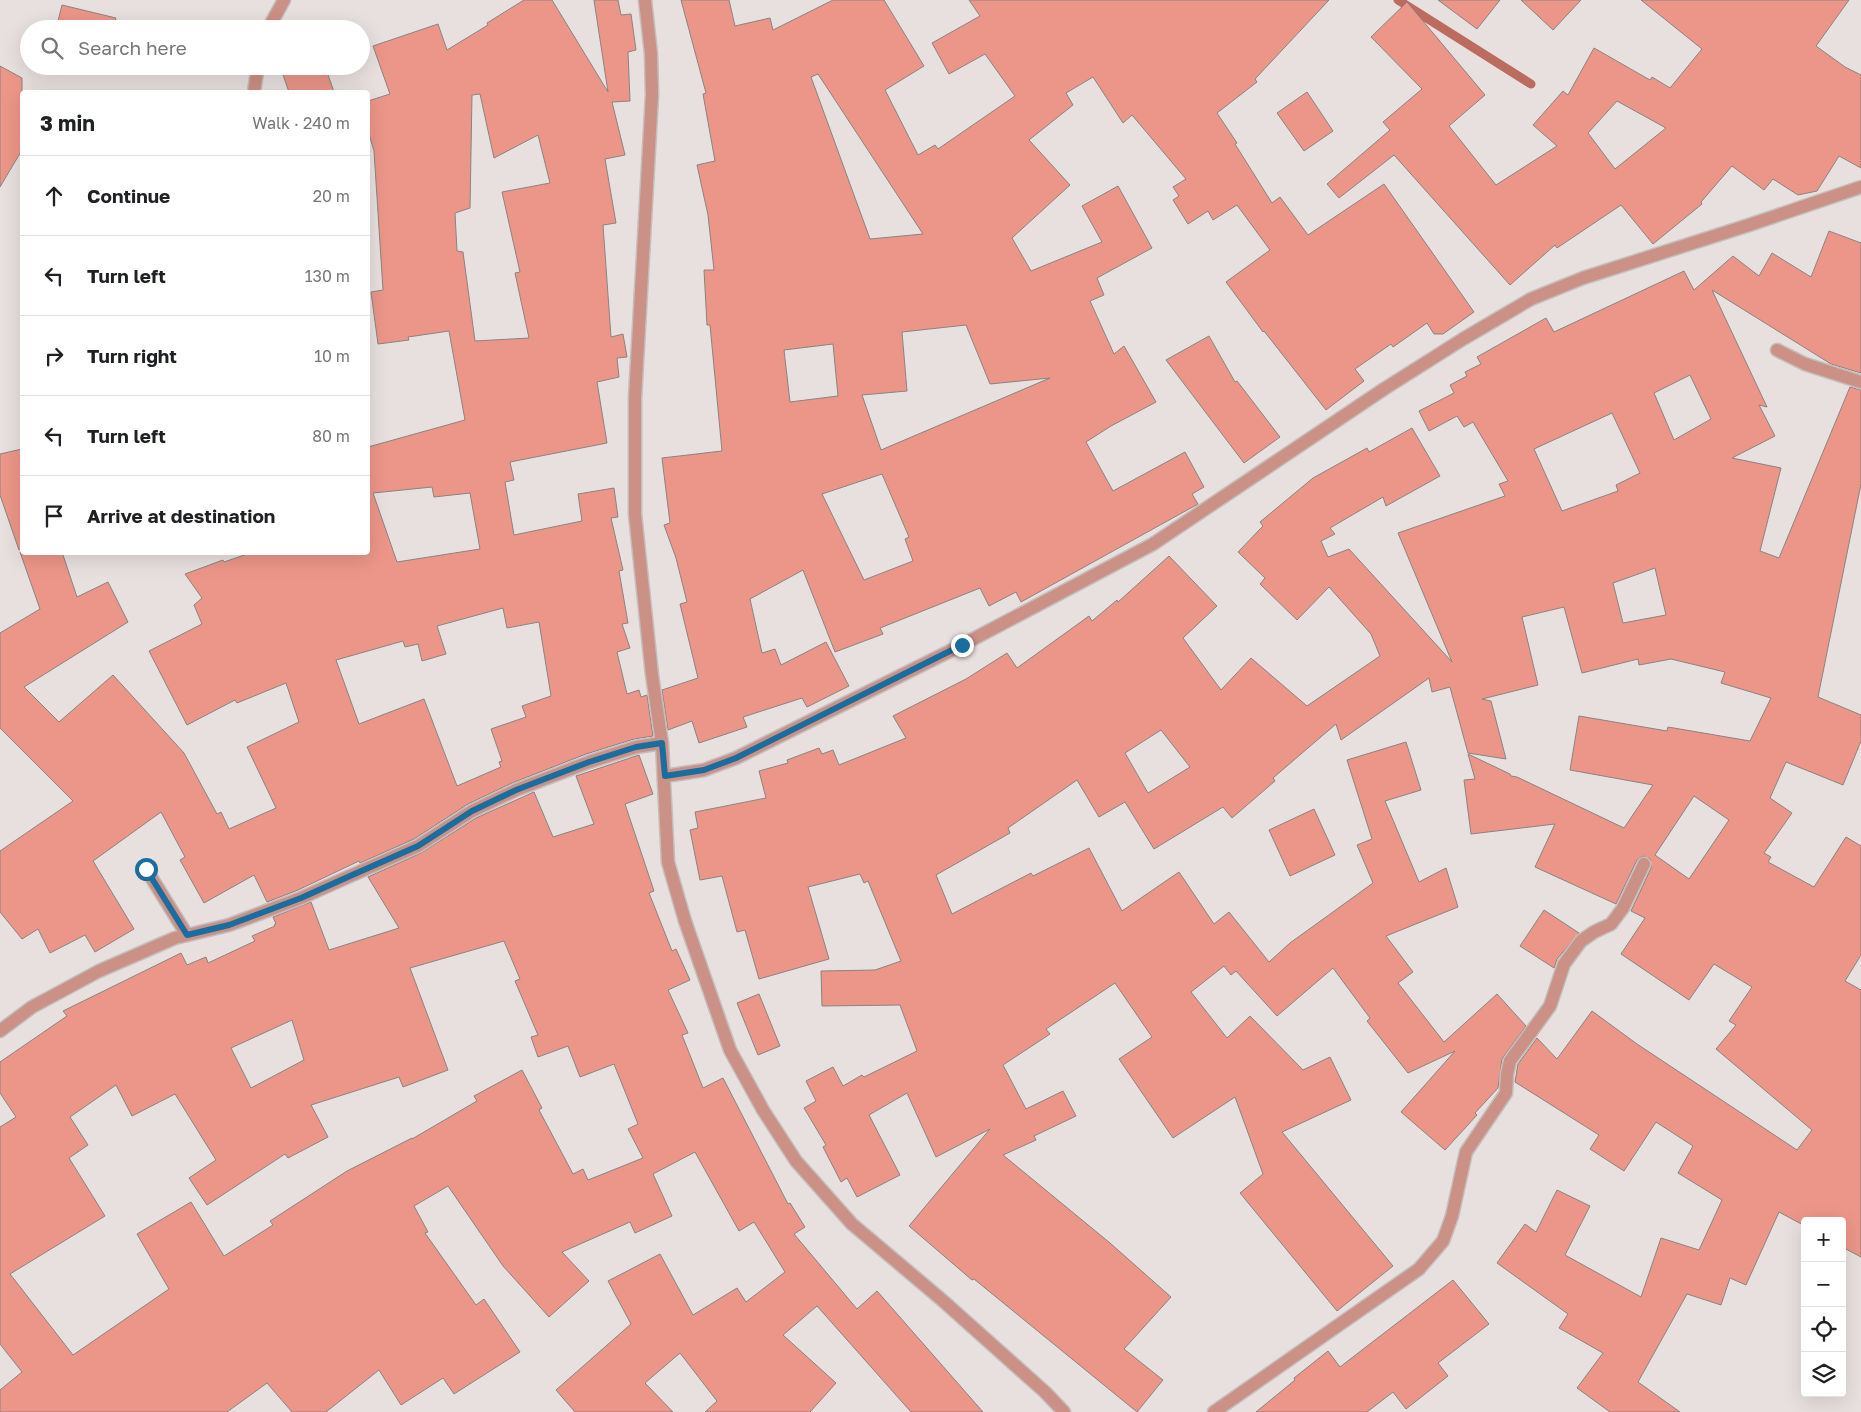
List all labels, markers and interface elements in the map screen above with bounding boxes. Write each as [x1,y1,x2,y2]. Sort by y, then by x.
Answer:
search box [20,20,370,75]
icon: search [38,34,66,62]
text: Search here [78,36,187,59]
text: 3 min [40,110,95,136]
text: Walk · 240 m [252,113,350,133]
icon: ahead [40,182,68,210]
text: Continue [87,184,170,207]
text: 20 m [313,186,350,206]
icon: left [40,262,68,290]
text: Turn left [87,264,166,287]
text: 130 m [305,266,350,286]
icon: right [40,342,68,370]
text: Turn right [87,344,177,367]
text: 10 m [314,346,350,366]
icon: left [40,422,68,450]
text: Turn left [87,424,166,447]
text: 80 m [312,426,350,446]
icon: arrive [40,502,68,530]
text: Arrive at destination [87,504,275,527]
route end [951,634,974,657]
route start [135,858,158,881]
map controls [1801,1217,1846,1397]
button: + [1801,1217,1846,1262]
button: − [1801,1262,1846,1307]
button: locate [1801,1307,1846,1352]
button: layers [1801,1352,1846,1397]

